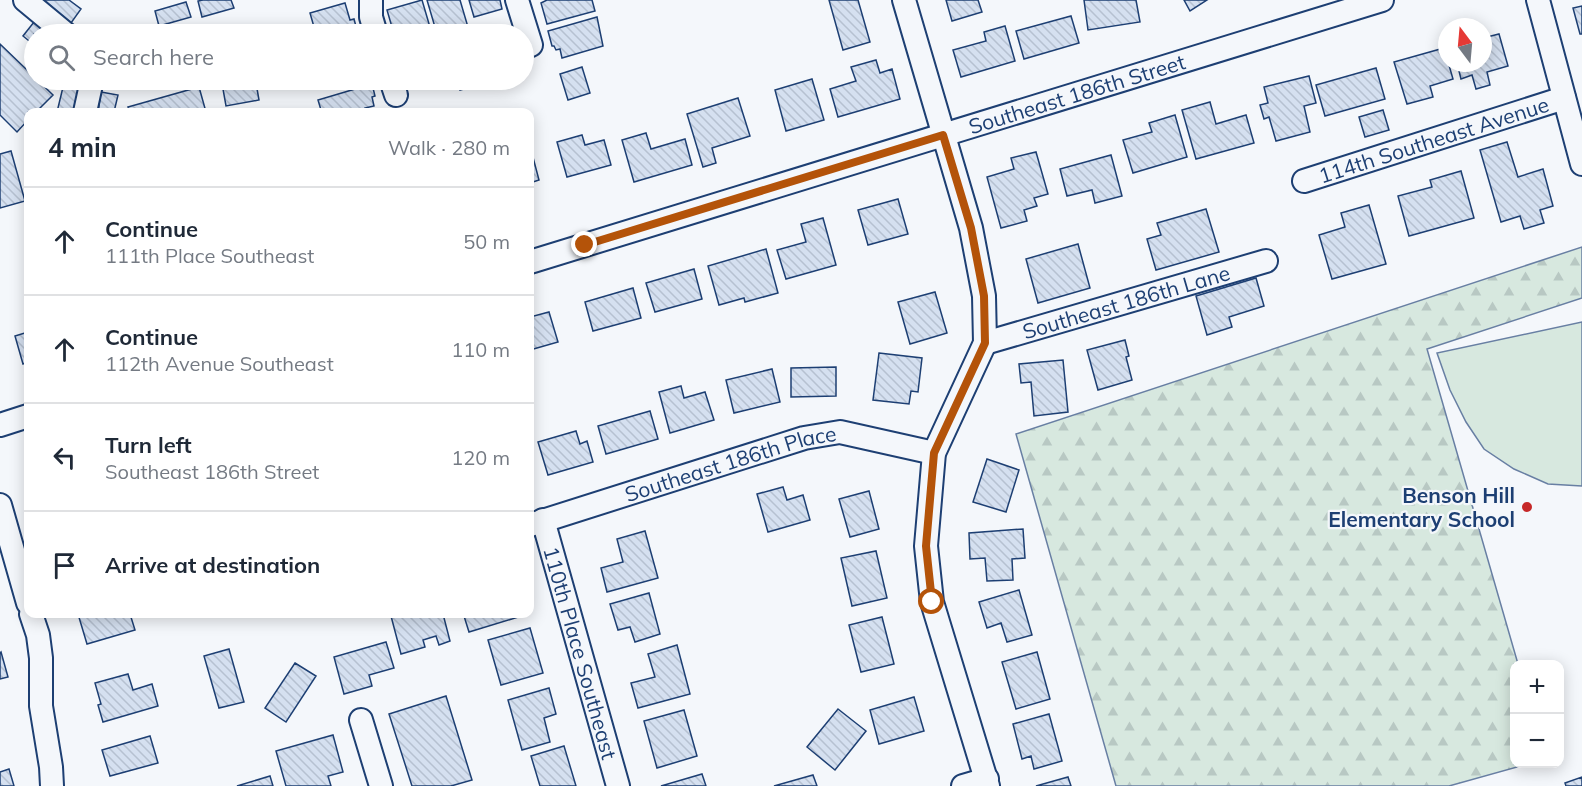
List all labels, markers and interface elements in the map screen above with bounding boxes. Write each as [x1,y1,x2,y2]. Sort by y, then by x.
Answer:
north arrow [1438,18,1492,72]
search box [24,24,534,90]
icon: search [45,41,78,74]
text: Search here [93,43,214,71]
street label: Southeast 186th Street [965,48,1188,139]
street label: 114th Southeast Avenue [1315,91,1552,189]
text: 4 min [48,131,117,164]
text: Walk · 280 m [388,135,510,160]
text: Continue [105,215,198,243]
icon: ahead [48,225,81,258]
text: 50 m [463,229,510,254]
route end [571,231,597,257]
text: 111th Place Southeast [105,243,314,268]
street label: Southeast 186th Lane [1019,259,1233,344]
text: Continue [105,323,198,351]
icon: ahead [48,333,81,366]
text: 110 m [451,337,510,362]
text: 112th Avenue Southeast [105,351,334,376]
street label: Southeast 186th Place [621,420,838,507]
text: Turn left [105,431,192,459]
icon: left [48,441,81,474]
text: 120 m [451,445,510,470]
text: Southeast 186th Street [105,459,319,484]
place label: Benson Hill Elementary School [1328,482,1515,532]
marker: Benson Hill Elementary School [1520,500,1534,514]
street label: 110th Place Southeast [538,543,623,762]
icon: arrive [48,549,81,582]
text: Arrive at destination [105,551,320,579]
route start [918,588,944,614]
map controls [1510,660,1564,768]
button: + [1510,660,1564,714]
button: − [1510,714,1564,768]

